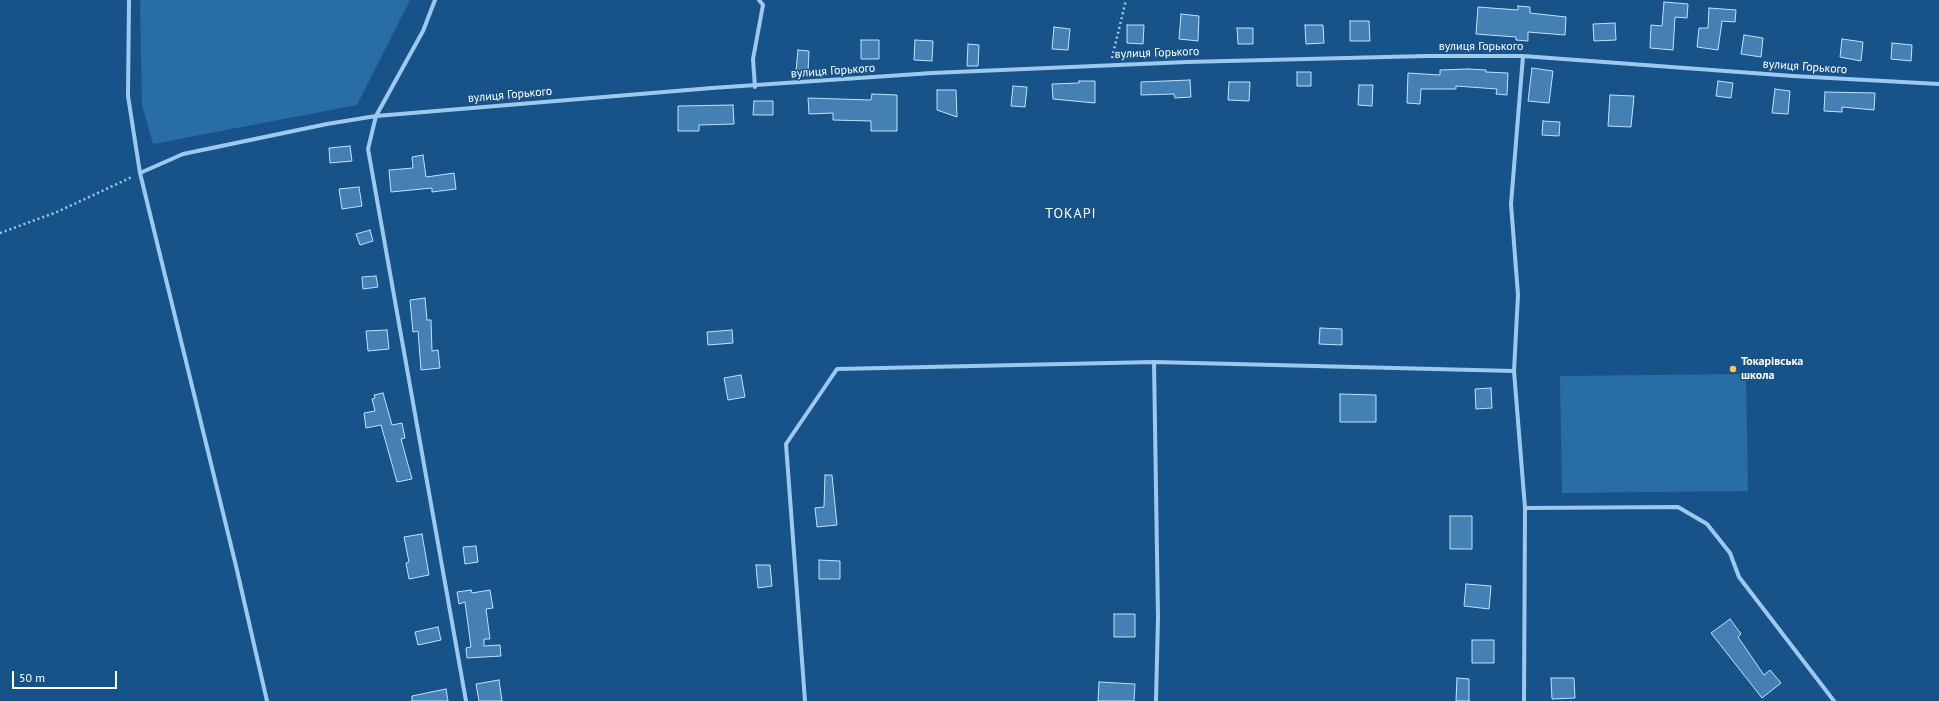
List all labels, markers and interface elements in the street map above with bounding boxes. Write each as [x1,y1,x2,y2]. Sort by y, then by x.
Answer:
street label: вулиця Горького [1439,40,1523,54]
street label: вулиця Горького [1114,44,1200,62]
street label: вулиця Горького [1762,57,1848,77]
street label: вулиця Горького [790,61,876,81]
street label: вулиця Горького [467,84,553,106]
district label: ТОКАРІ [1045,206,1097,222]
place label: Токарівська школа [1741,355,1803,383]
marker: Токарівська школа [1728,364,1738,374]
scale bar [14,663,119,689]
text: 50 m [19,670,45,685]

